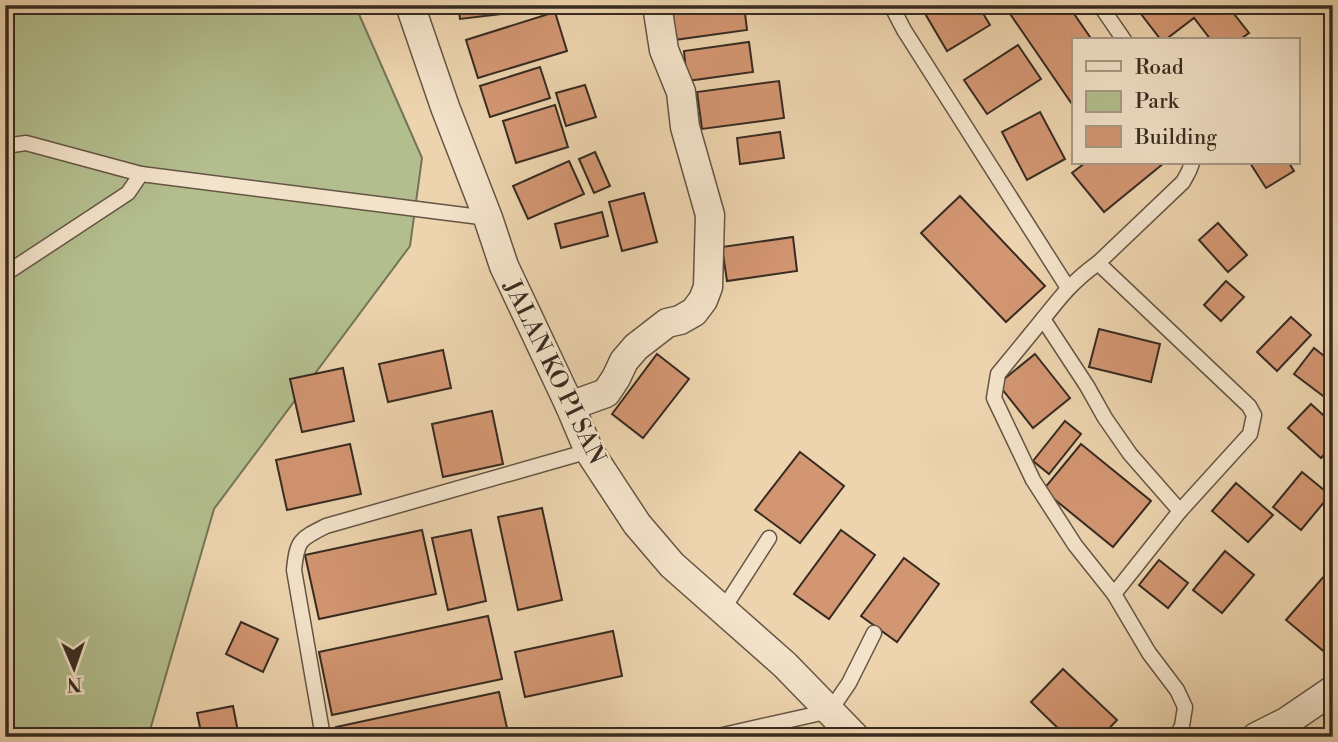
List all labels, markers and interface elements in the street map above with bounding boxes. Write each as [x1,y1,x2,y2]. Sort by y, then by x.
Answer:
legend [1072,38,1300,164]
text: Road [1135,55,1184,81]
text: Park [1135,89,1180,115]
text: Building [1134,125,1217,151]
street label: JALAN KO PI SAN [496,275,612,470]
north arrow [38,634,108,704]
text: N [67,672,82,696]

